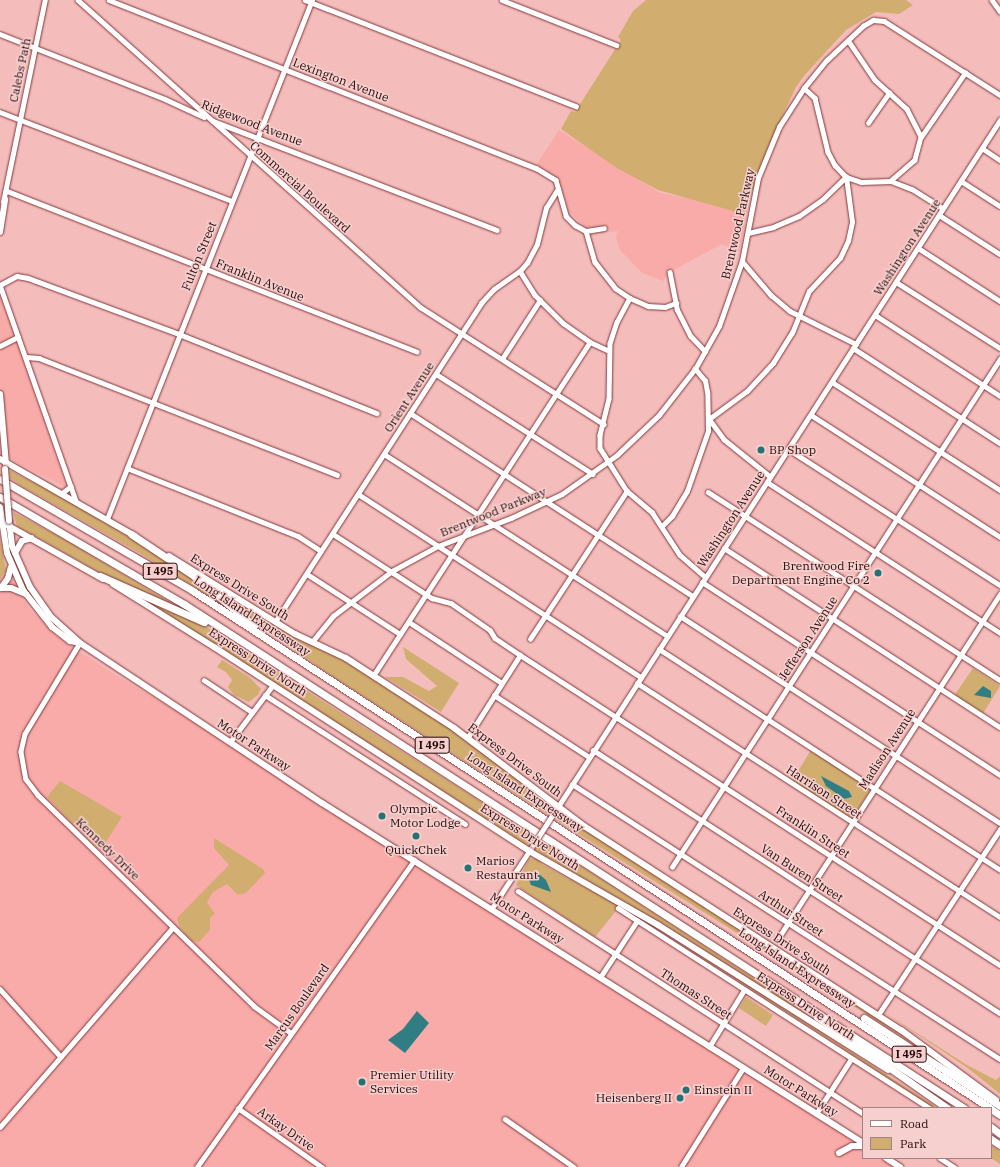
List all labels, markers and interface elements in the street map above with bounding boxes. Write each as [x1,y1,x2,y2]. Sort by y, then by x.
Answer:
street label: Calebs Path [6,36,34,104]
street label: Lexington Avenue [291,55,391,105]
street label: Ridgewood Avenue [199,97,305,149]
street label: Commercial Boulevard [247,138,353,236]
street label: Brentwood Parkway [718,167,758,281]
street label: Washington Avenue [870,196,944,298]
street label: Fulton Street [179,219,219,293]
street label: Franklin Avenue [214,256,306,304]
street label: Orient Avenue [381,359,437,435]
place label: BP Shop [769,443,816,457]
marker: BP Shop [756,445,766,455]
street label: Washington Avenue [694,468,768,570]
street label: Brentwood Parkway [438,484,548,540]
street label: Express Drive South [188,551,292,623]
place label: Brentwood Fire Department Engine Co 2 [732,559,870,587]
road number: I 495 [142,562,178,580]
marker: Brentwood Fire Department Engine Co 2 [873,568,883,578]
street label: Long Island Expressway [191,573,313,659]
street label: Jefferson Avenue [776,593,840,683]
street label: Express Drive North [206,625,310,699]
street label: Madison Avenue [856,706,918,792]
street label: Motor Parkway [215,716,293,774]
street label: Express Drive South [465,720,565,800]
road number: I 495 [414,736,450,754]
street label: Long Island Expressway [464,749,586,835]
street label: Harrison Street [784,762,864,822]
street label: Express Drive North [478,801,582,873]
place label: Olympic Motor Lodge [390,802,461,830]
street label: Franklin Street [773,803,853,861]
marker: Olympic Motor Lodge [377,811,387,821]
street label: Kennedy Drive [73,815,143,883]
marker: QuickChek [411,831,421,841]
street label: Van Buren Street [758,841,846,905]
place label: QuickChek [385,843,447,857]
place label: Marios Restaurant [476,854,538,882]
marker: Marios Restaurant [463,863,473,873]
street label: Arthur Street [756,887,826,939]
street label: Motor Parkway [487,889,567,947]
street label: Express Drive South [730,904,834,978]
street label: Long Island Expressway [736,925,858,1011]
street label: Marcus Boulevard [262,961,332,1053]
street label: Thomas Street [658,966,734,1022]
street label: Express Drive North [754,969,858,1043]
road number: I 495 [891,1045,927,1063]
street label: Motor Parkway [761,1062,841,1120]
place label: Premier Utility Services [370,1068,454,1096]
marker: Premier Utility Services [357,1077,367,1087]
place label: Einstein II [694,1083,752,1097]
marker: Einstein II [681,1085,691,1095]
place label: Heisenberg II [596,1091,672,1105]
marker: Heisenberg II [675,1093,685,1103]
street label: Arkay Drive [255,1104,317,1154]
legend [862,1107,992,1159]
text: Road [900,1116,929,1131]
text: Park [900,1136,926,1151]

